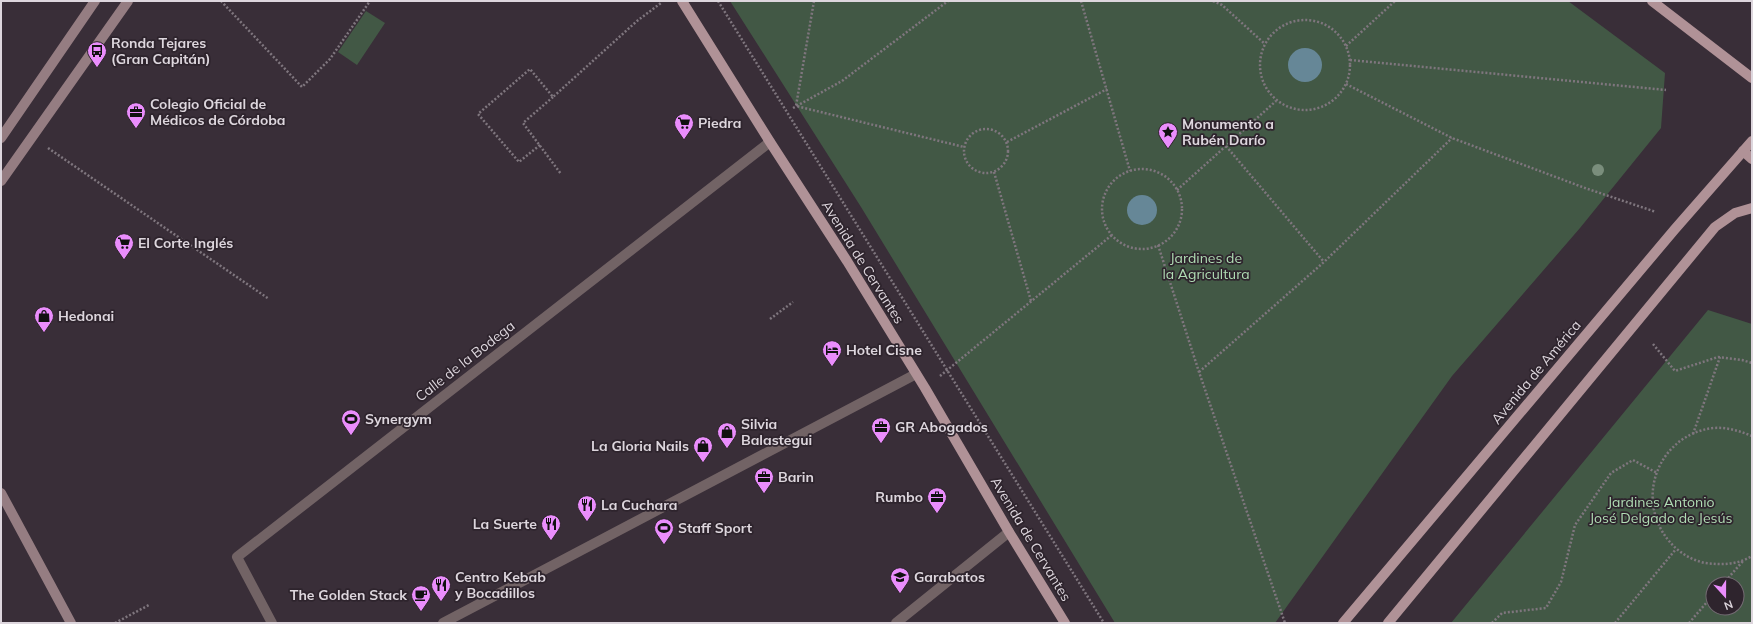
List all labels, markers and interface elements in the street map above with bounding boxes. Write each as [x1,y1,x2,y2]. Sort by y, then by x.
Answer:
place label: Ronda Tejares (Gran Capitán) [111,34,210,68]
bus stop icon: Ronda Tejares (Gran Capitán) [86,40,108,68]
place label: Colegio Oficial de Médicos de Córdoba [150,95,286,129]
office icon: Colegio Oficial de Médicos de Córdoba [125,101,147,129]
supermarket icon: Piedra [673,112,695,140]
place label: Piedra [698,114,741,132]
place label: Monumento a Rubén Darío [1182,115,1274,149]
place icon: Monumento a Rubén Darío [1157,121,1179,149]
street label: Avenida de Cervantes [818,197,908,327]
supermarket icon: El Corte Inglés [113,232,135,260]
place label: El Corte Inglés [138,234,233,252]
park label: Jardines de la Agricultura [1162,249,1250,283]
shop icon: Hedonai [33,305,55,333]
place label: Hedonai [58,307,114,325]
street label: Avenida de América [1487,316,1585,428]
street label: Calle de la Bodega [412,317,518,405]
hotel icon: Hotel Cisne [821,339,843,367]
place label: Hotel Cisne [846,341,922,359]
sports icon: Synergym [340,408,362,436]
place label: Synergym [365,410,432,428]
place label: Silvia Balastegui [741,415,812,449]
office icon: GR Abogados [870,416,892,444]
place label: GR Abogados [895,418,988,436]
shop icon: Silvia Balastegui [716,421,738,449]
shop icon: La Gloria Nails [692,435,714,463]
place label: La Gloria Nails [591,437,689,455]
office icon: Barin [753,466,775,494]
place label: Barin [778,468,814,486]
street label: Avenida de Cervantes [987,473,1075,605]
office icon: Rumbo [926,486,948,514]
place label: Rumbo [875,488,923,506]
park label: Jardines Antonio José Delgado de Jesús [1590,493,1733,527]
restaurant icon: La Cuchara [576,494,598,522]
place label: La Cuchara [601,496,677,514]
restaurant icon: La Suerte [540,513,562,541]
place label: La Suerte [473,515,537,533]
sports icon: Staff Sport [653,517,675,545]
place label: Staff Sport [678,519,753,537]
school or university icon: Garabatos [889,566,911,594]
place label: Centro Kebab y Bocadillos [454,568,546,602]
place label: Garabatos [914,568,985,586]
restaurant icon: Centro Kebab y Bocadillos [430,574,452,602]
north arrow [1705,576,1745,616]
cafe icon: The Golden Stack [410,584,432,612]
place label: The Golden Stack [290,586,407,604]
text: N [1722,597,1735,613]

